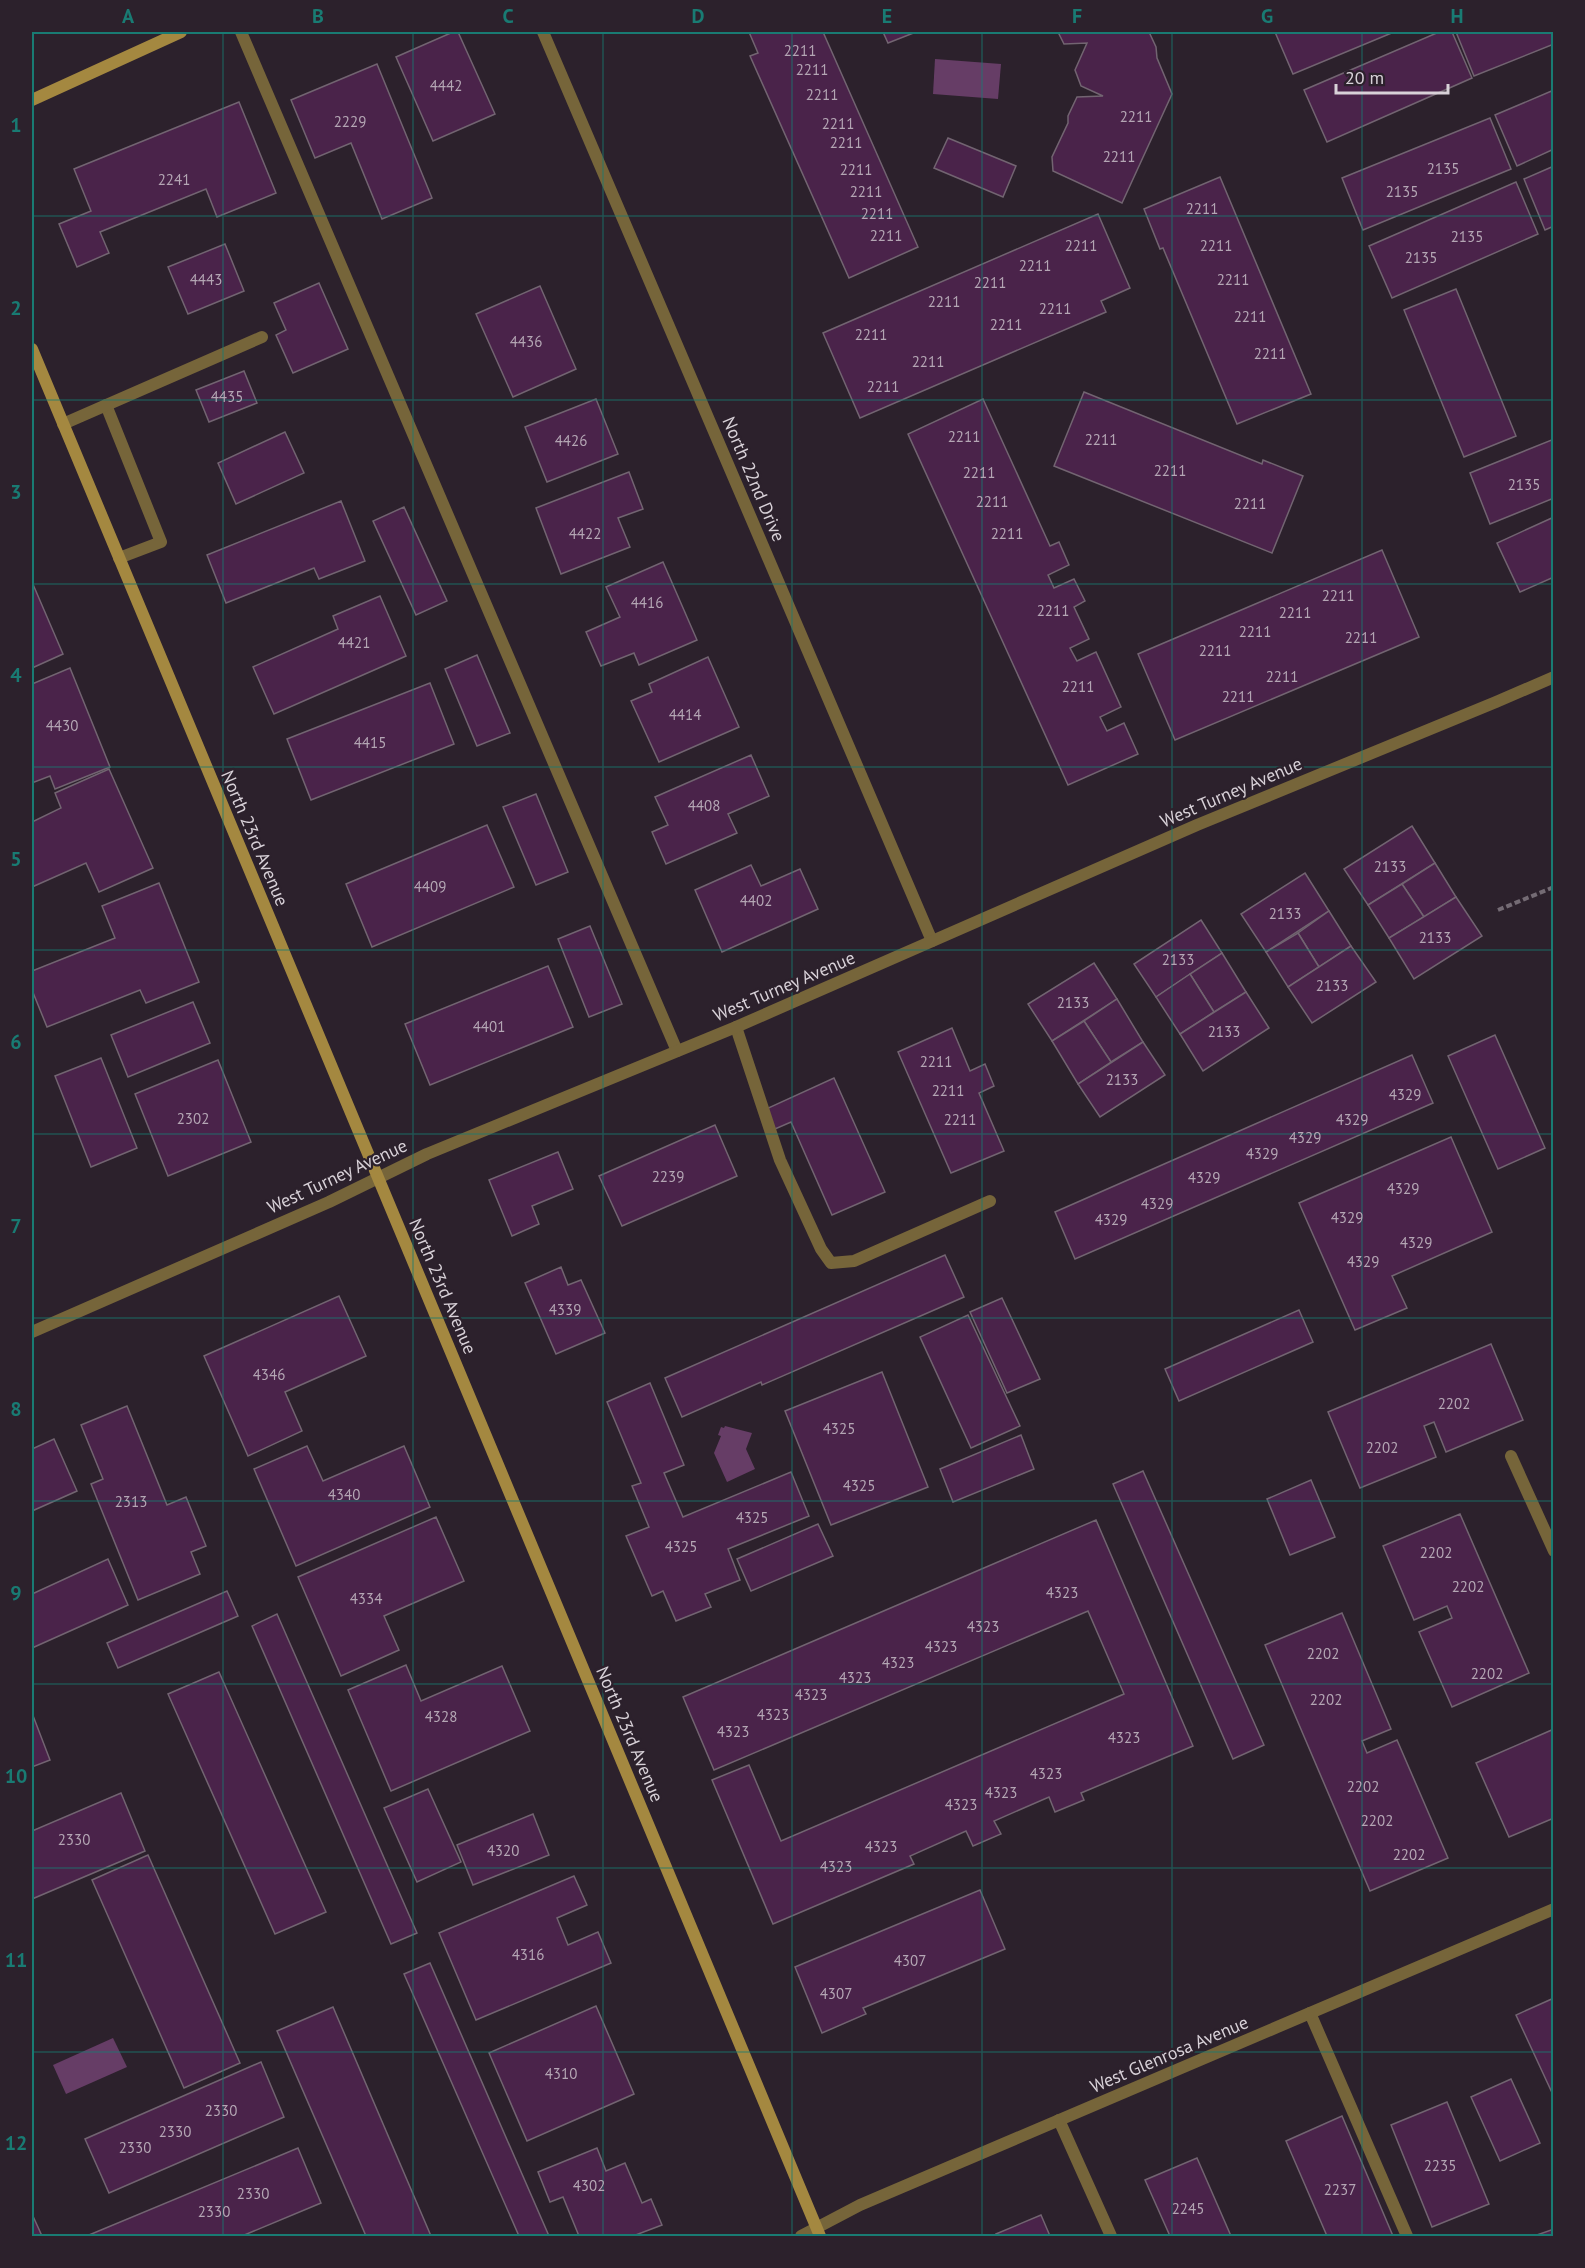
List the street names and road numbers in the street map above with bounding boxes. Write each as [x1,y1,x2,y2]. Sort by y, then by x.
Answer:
street label: North 22nd Drive [717,413,791,545]
street label: West Turney Avenue [1157,752,1305,832]
street label: North 23rd Avenue [216,767,294,909]
street label: West Turney Avenue [710,946,858,1026]
street label: West Turney Avenue [263,1133,411,1219]
street label: North 23rd Avenue [404,1215,482,1357]
street label: North 23rd Avenue [591,1663,669,1805]
street label: West Glenrosa Avenue [1086,2010,1252,2098]

